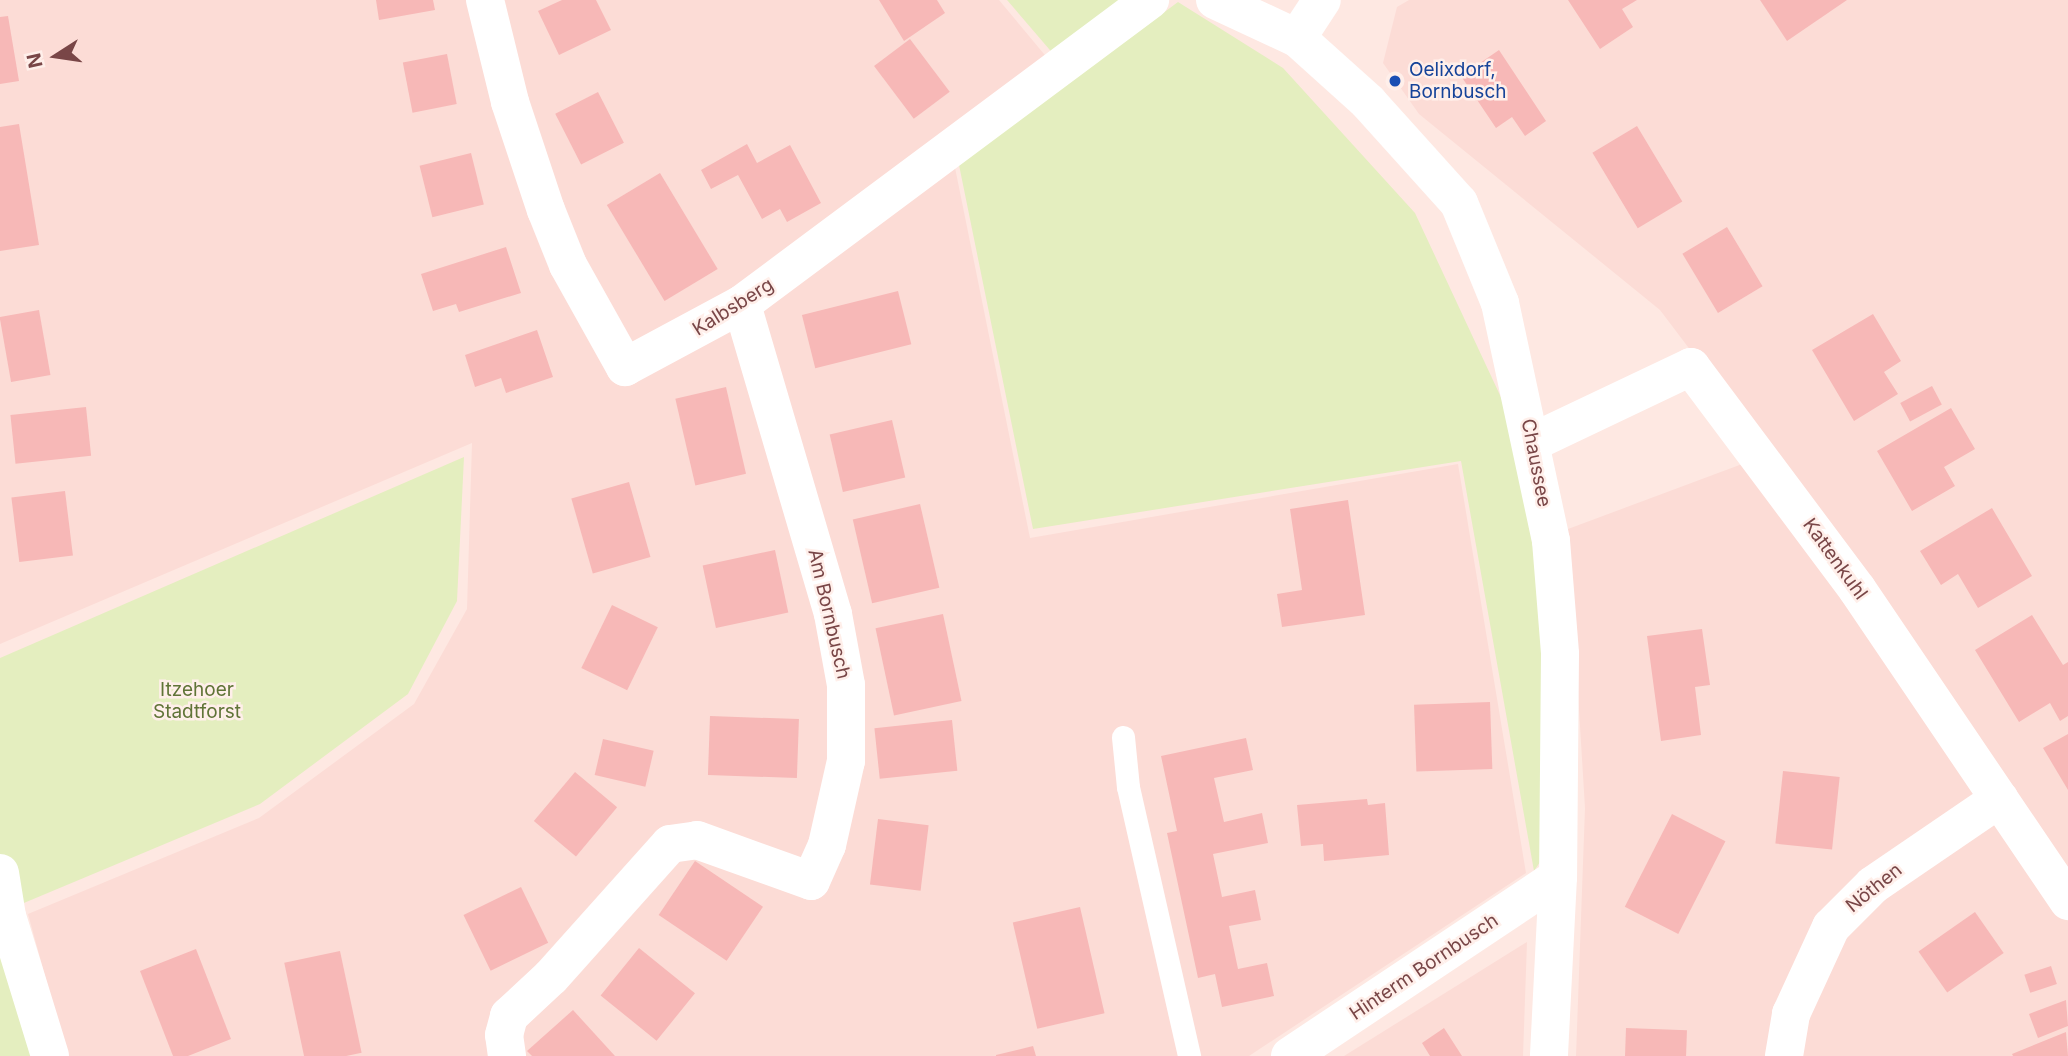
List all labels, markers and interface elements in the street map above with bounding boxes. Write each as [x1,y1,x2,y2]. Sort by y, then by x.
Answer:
north arrow [21,21,91,91]
text: N [22,51,48,70]
place label: Oelixdorf, Bornbusch [1409,59,1506,103]
marker: Oelixdorf, Bornbusch [1387,73,1403,89]
street label: Kalbsberg [688,273,778,341]
street label: Chaussee [1516,417,1556,509]
street label: Kattenkuhl [1798,514,1872,604]
street label: Am Bornbusch [803,547,855,681]
park label: Itzehoer Stadtforst [153,679,241,723]
street label: Nöthen [1841,859,1907,917]
street label: Hinterm Bornbusch [1346,909,1502,1025]

